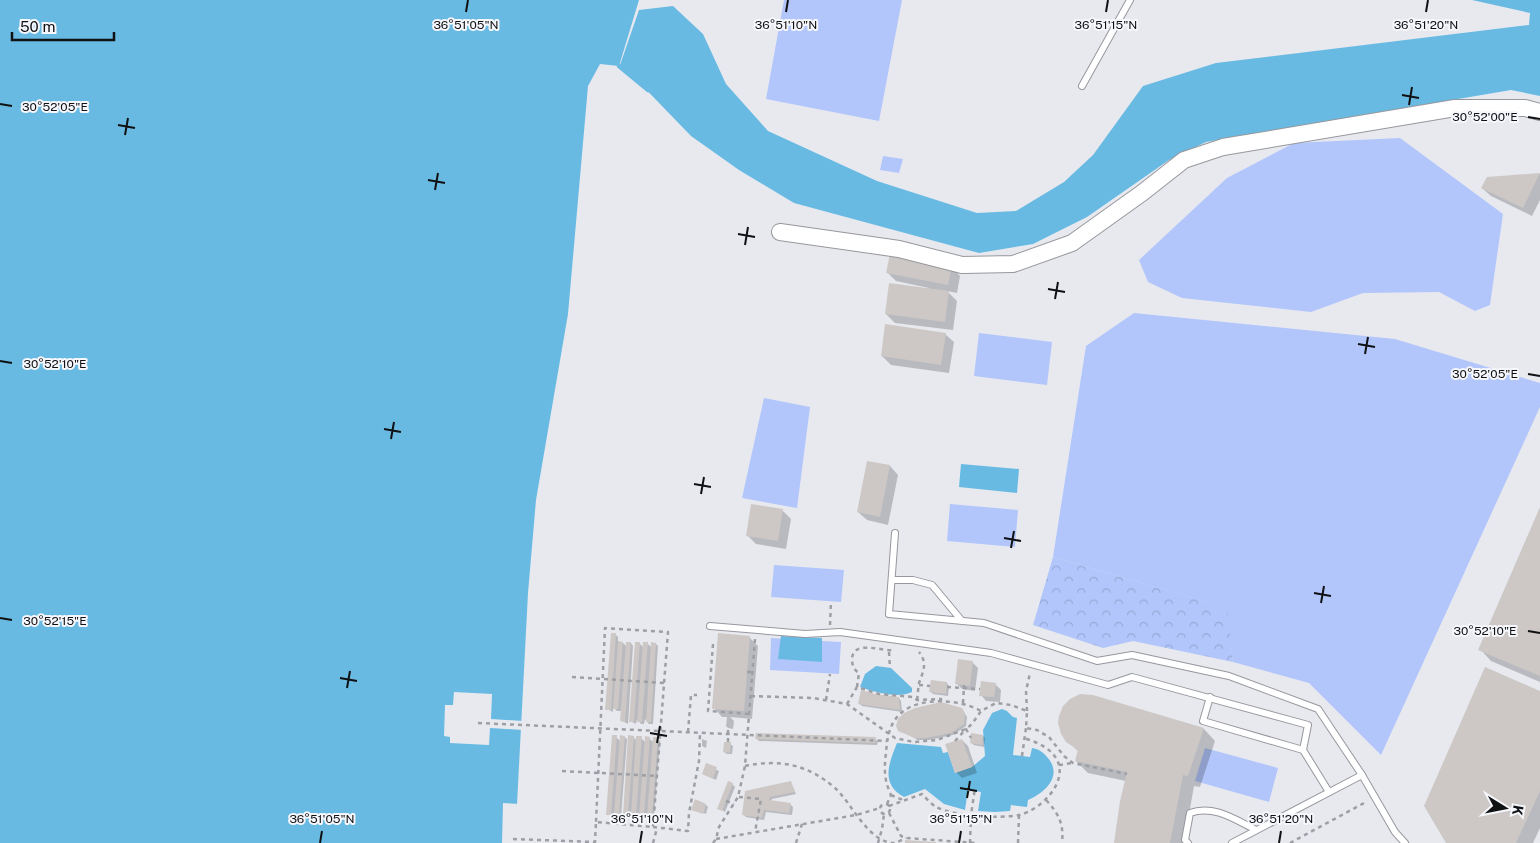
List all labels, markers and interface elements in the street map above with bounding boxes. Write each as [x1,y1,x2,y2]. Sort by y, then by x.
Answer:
scale bar [12,10,115,42]
text: 50 m [20,18,55,35]
text: 36°51'05"N [433,18,499,32]
text: 36°51'10"N [755,18,817,32]
text: 36°51'15"N [1075,18,1137,32]
text: 36°51'20"N [1394,18,1458,32]
text: 30°52'05"E [22,100,88,114]
text: 30°52'00"E [1452,110,1518,124]
text: 30°52'10"E [24,357,86,371]
text: 30°52'05"E [1452,367,1518,381]
text: 30°52'15"E [23,614,87,628]
text: 30°52'10"E [1454,624,1516,638]
north arrow [1480,783,1530,833]
text: K [1509,804,1527,817]
text: 36°51'05"N [289,812,355,826]
text: 36°51'10"N [611,812,673,826]
text: 36°51'15"N [930,812,992,826]
text: 36°51'20"N [1249,812,1313,826]

